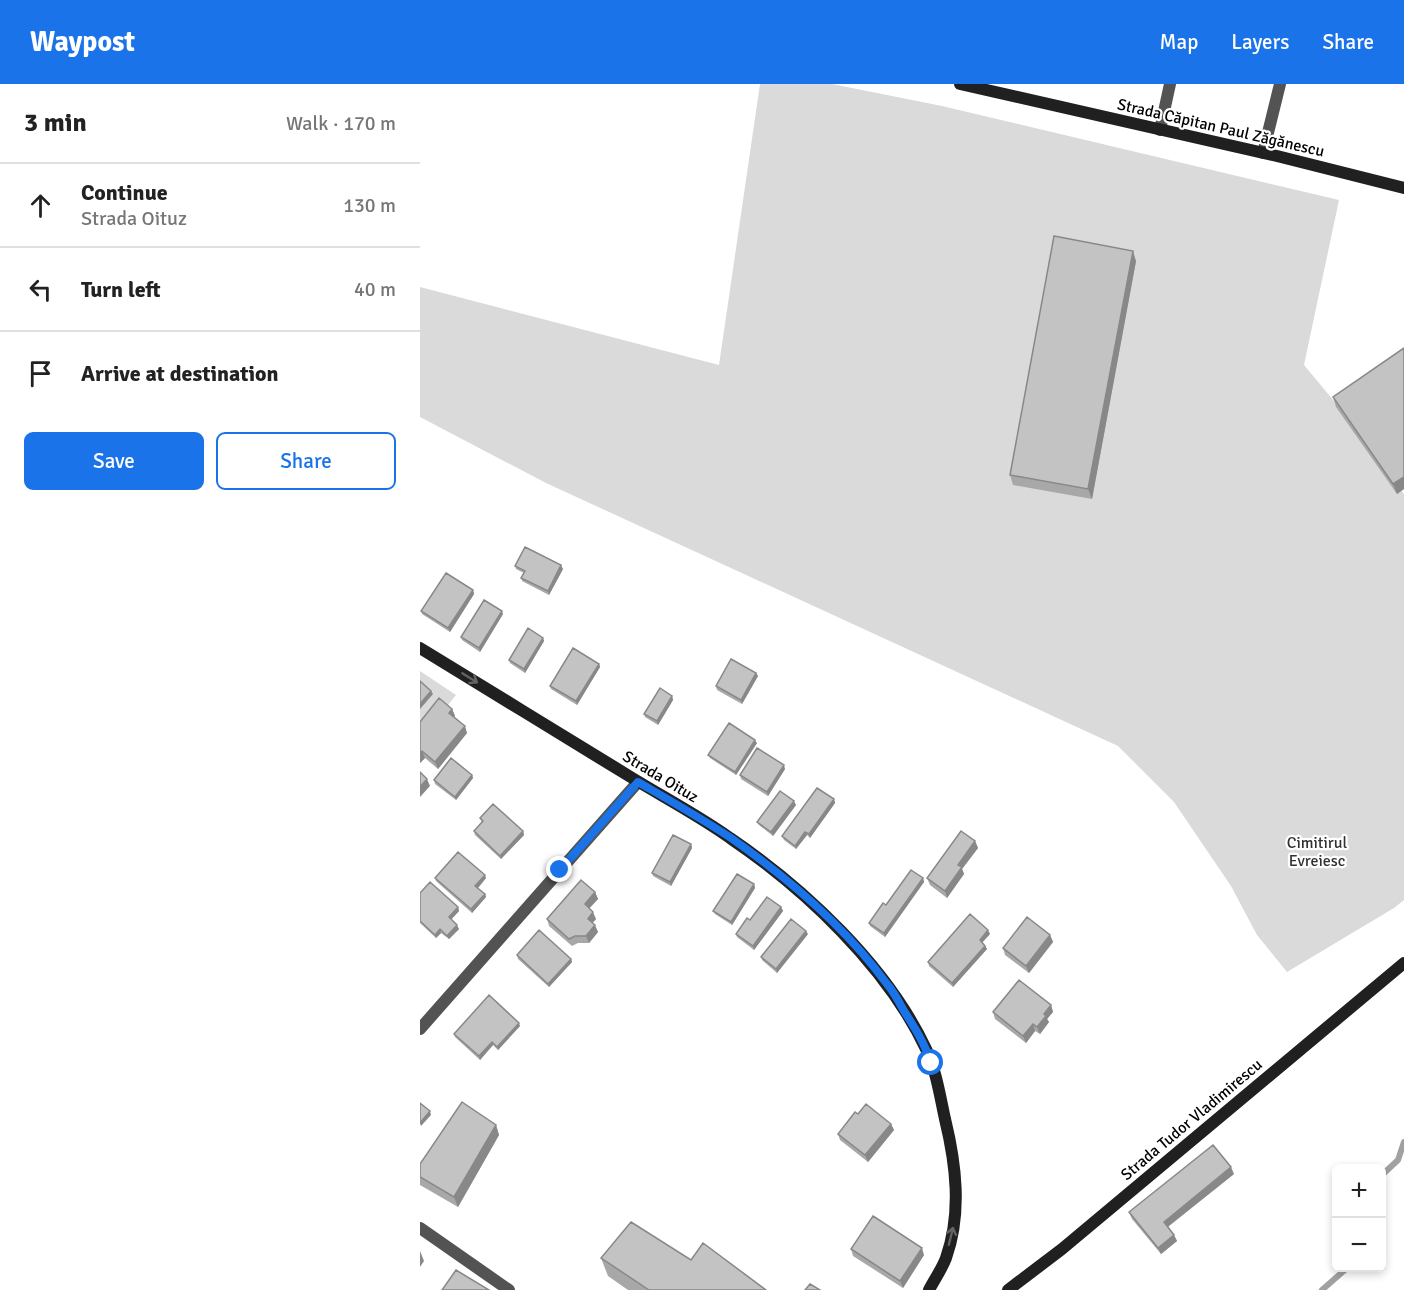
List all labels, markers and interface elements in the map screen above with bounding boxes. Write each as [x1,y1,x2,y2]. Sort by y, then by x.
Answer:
text: Waypost [30,25,135,59]
text: Map [1160,29,1198,55]
text: Layers [1231,29,1289,55]
text: Share [1322,29,1374,55]
street label: Strada Căpitan Paul Zăgănescu [1115,94,1326,162]
text: 3 min [24,107,87,139]
text: Walk · 170 m [286,111,396,136]
text: Continue [81,179,168,206]
icon: ahead [24,189,57,222]
text: 130 m [343,193,396,218]
text: Strada Oituz [81,206,187,231]
icon: left [24,273,57,306]
text: Turn left [81,276,161,303]
text: 40 m [354,277,396,302]
icon: arrive [24,357,57,390]
text: Arrive at destination [81,360,278,387]
button: Save [24,432,204,490]
button: Share [216,432,396,490]
one-way arrow [461,673,478,685]
street label: Strada Oituz [619,746,702,807]
park label: Cimitirul Evreiesc [1287,833,1347,871]
route end [546,856,572,882]
route start [917,1049,943,1075]
street label: Strada Tudor Vladimirescu [1117,1055,1266,1185]
map controls [1332,1164,1386,1272]
button: + [1332,1164,1386,1218]
button: − [1332,1218,1386,1272]
one-way arrow [946,1227,958,1246]

